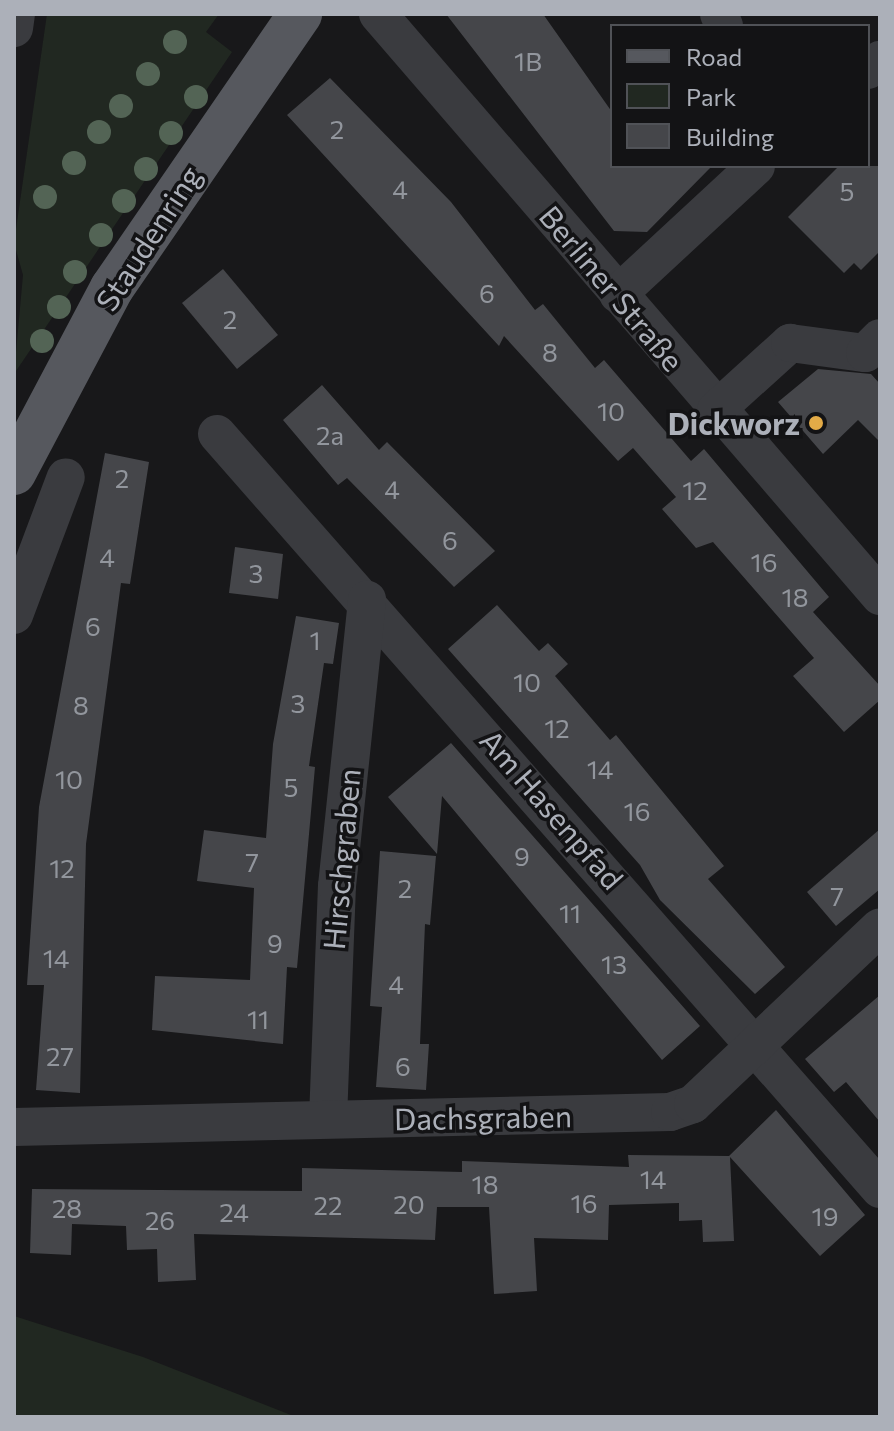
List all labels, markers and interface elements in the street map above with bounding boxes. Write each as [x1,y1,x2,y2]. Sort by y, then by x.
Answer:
legend [610,24,870,168]
text: Road [686,42,742,71]
house number: 1B [514,45,542,77]
text: Park [686,82,736,111]
house number: 2 [330,113,344,145]
text: Building [686,122,774,151]
street label: Staudenring [88,159,208,317]
house number: 4 [392,173,408,205]
house number: 5 [840,175,854,207]
street label: Berliner Straße [533,198,691,378]
house number: 6 [479,277,495,309]
house number: 2 [223,303,237,335]
house number: 8 [542,336,558,368]
house number: 10 [597,395,625,427]
place label: Dickworz [668,405,800,441]
marker: Dickworz [807,414,825,432]
house number: 2a [316,419,344,451]
house number: 2 [115,462,129,494]
house number: 4 [384,473,400,505]
house number: 12 [682,474,708,506]
house number: 6 [442,524,458,556]
house number: 4 [99,541,115,573]
house number: 16 [751,546,777,578]
house number: 3 [249,557,263,589]
house number: 18 [782,581,808,613]
house number: 6 [85,610,101,642]
house number: 1 [309,624,321,656]
house number: 10 [513,666,541,698]
house number: 3 [291,687,305,719]
house number: 8 [73,689,89,721]
house number: 12 [544,712,570,744]
street label: Am Hasenpfad [473,722,631,896]
house number: 14 [587,753,613,785]
house number: 10 [55,763,83,795]
street label: Hirschgraben [315,767,367,951]
house number: 5 [284,771,298,803]
house number: 16 [624,795,650,827]
house number: 9 [514,840,530,872]
house number: 7 [245,846,259,878]
house number: 12 [49,852,75,884]
house number: 2 [398,872,412,904]
house number: 7 [830,880,844,912]
house number: 11 [559,897,581,929]
house number: 9 [267,927,283,959]
house number: 14 [43,942,69,974]
house number: 13 [601,948,627,980]
house number: 4 [388,968,404,1000]
house number: 11 [247,1003,269,1035]
house number: 27 [46,1040,74,1072]
house number: 6 [395,1050,411,1082]
street label: Dachsgraben [394,1097,572,1137]
house number: 14 [640,1163,666,1195]
house number: 18 [472,1168,498,1200]
house number: 16 [571,1187,597,1219]
house number: 20 [393,1188,425,1220]
house number: 22 [314,1189,342,1221]
house number: 28 [52,1192,82,1224]
house number: 24 [219,1196,249,1228]
house number: 19 [812,1200,838,1232]
house number: 26 [145,1204,175,1236]

